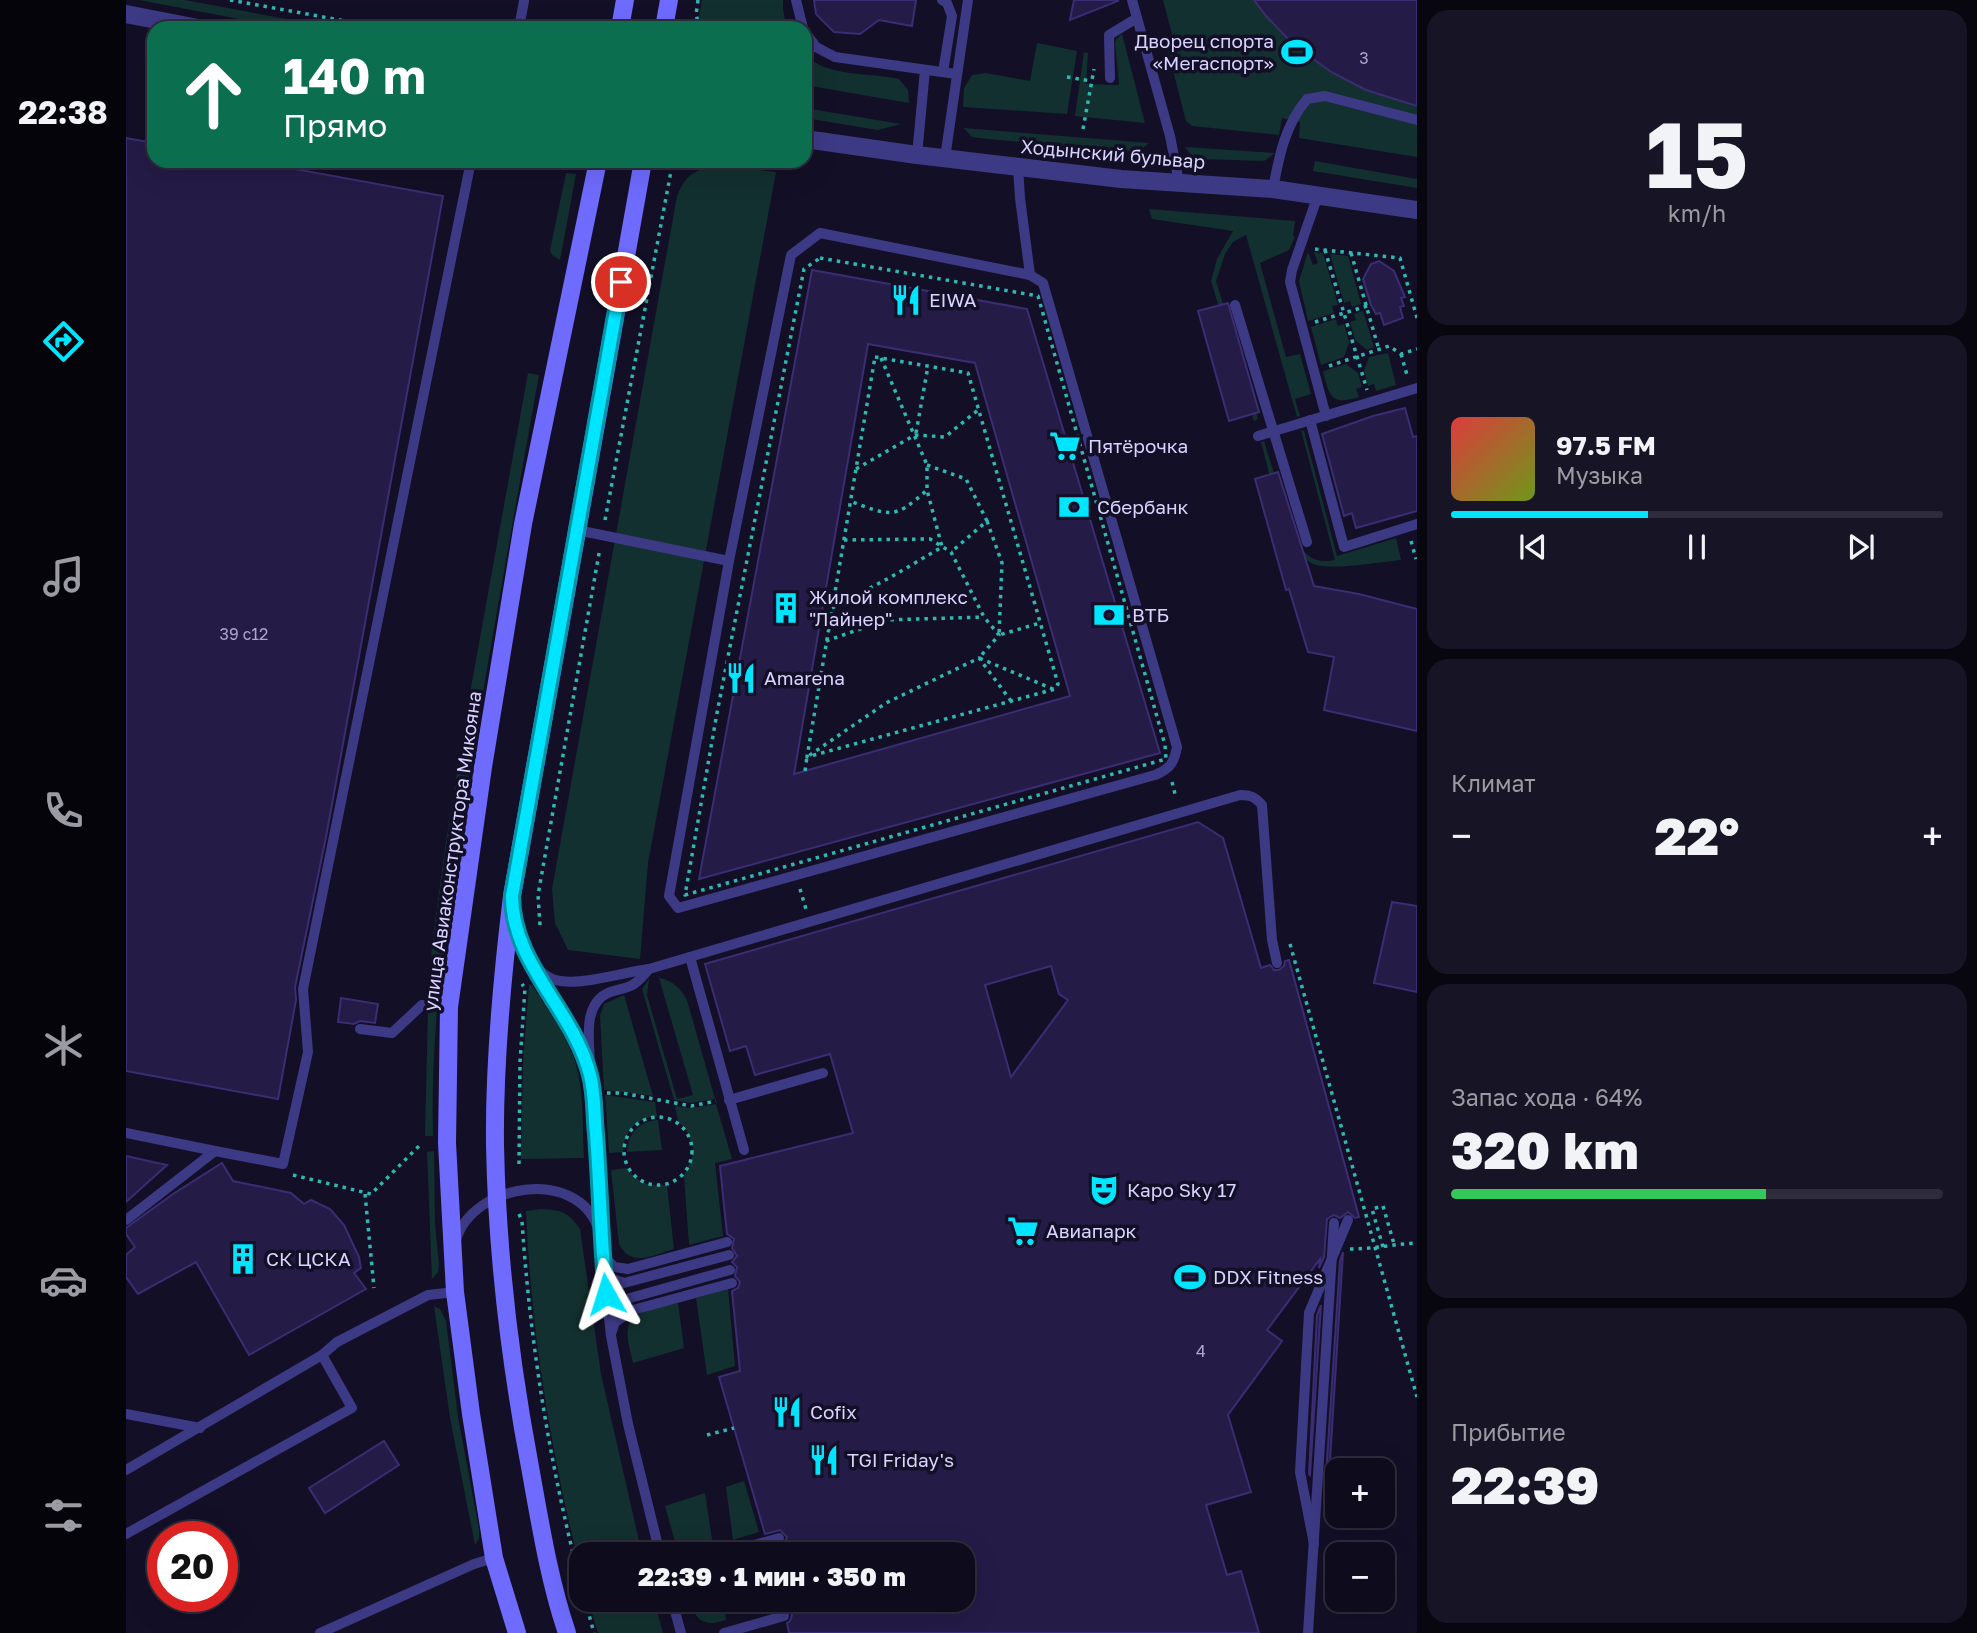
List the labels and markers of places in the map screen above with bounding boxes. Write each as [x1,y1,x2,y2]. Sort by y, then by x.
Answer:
place label: Дворец спорта «Мегаспорт» [1134,29,1274,74]
sports icon: Дворец спорта «Мегаспорт» [1280,35,1314,69]
pin [591,252,651,312]
restaurant icon: EIWA [889,283,923,317]
place label: EIWA [929,288,977,311]
supermarket icon: Пятёрочка [1048,429,1082,463]
place label: Пятёрочка [1088,434,1188,457]
bank icon: Сбербанк [1057,490,1091,524]
place label: Сбербанк [1097,495,1189,518]
place label: Жилой комплекс "Лайнер" [809,585,968,630]
building icon: Жилой комплекс "Лайнер" [769,591,803,625]
bank icon: ВТБ [1092,598,1126,632]
place label: ВТБ [1132,603,1169,626]
restaurant icon: Amarena [724,661,758,695]
place label: Amarena [764,666,845,689]
theatre icon: Каро Sky 17 [1087,1173,1121,1207]
place label: Каро Sky 17 [1127,1178,1236,1201]
supermarket icon: Авиапарк [1006,1214,1040,1248]
place label: Авиапарк [1046,1219,1137,1242]
building icon: СК ЦСКА [226,1242,260,1276]
place label: СК ЦСКА [266,1247,351,1270]
sports icon: DDX Fitness [1173,1260,1207,1294]
place label: DDX Fitness [1213,1265,1323,1288]
restaurant icon: Cofix [770,1395,804,1429]
place label: Cofix [810,1400,857,1423]
restaurant icon: TGI Friday's [807,1443,841,1477]
place label: TGI Friday's [847,1448,954,1471]

